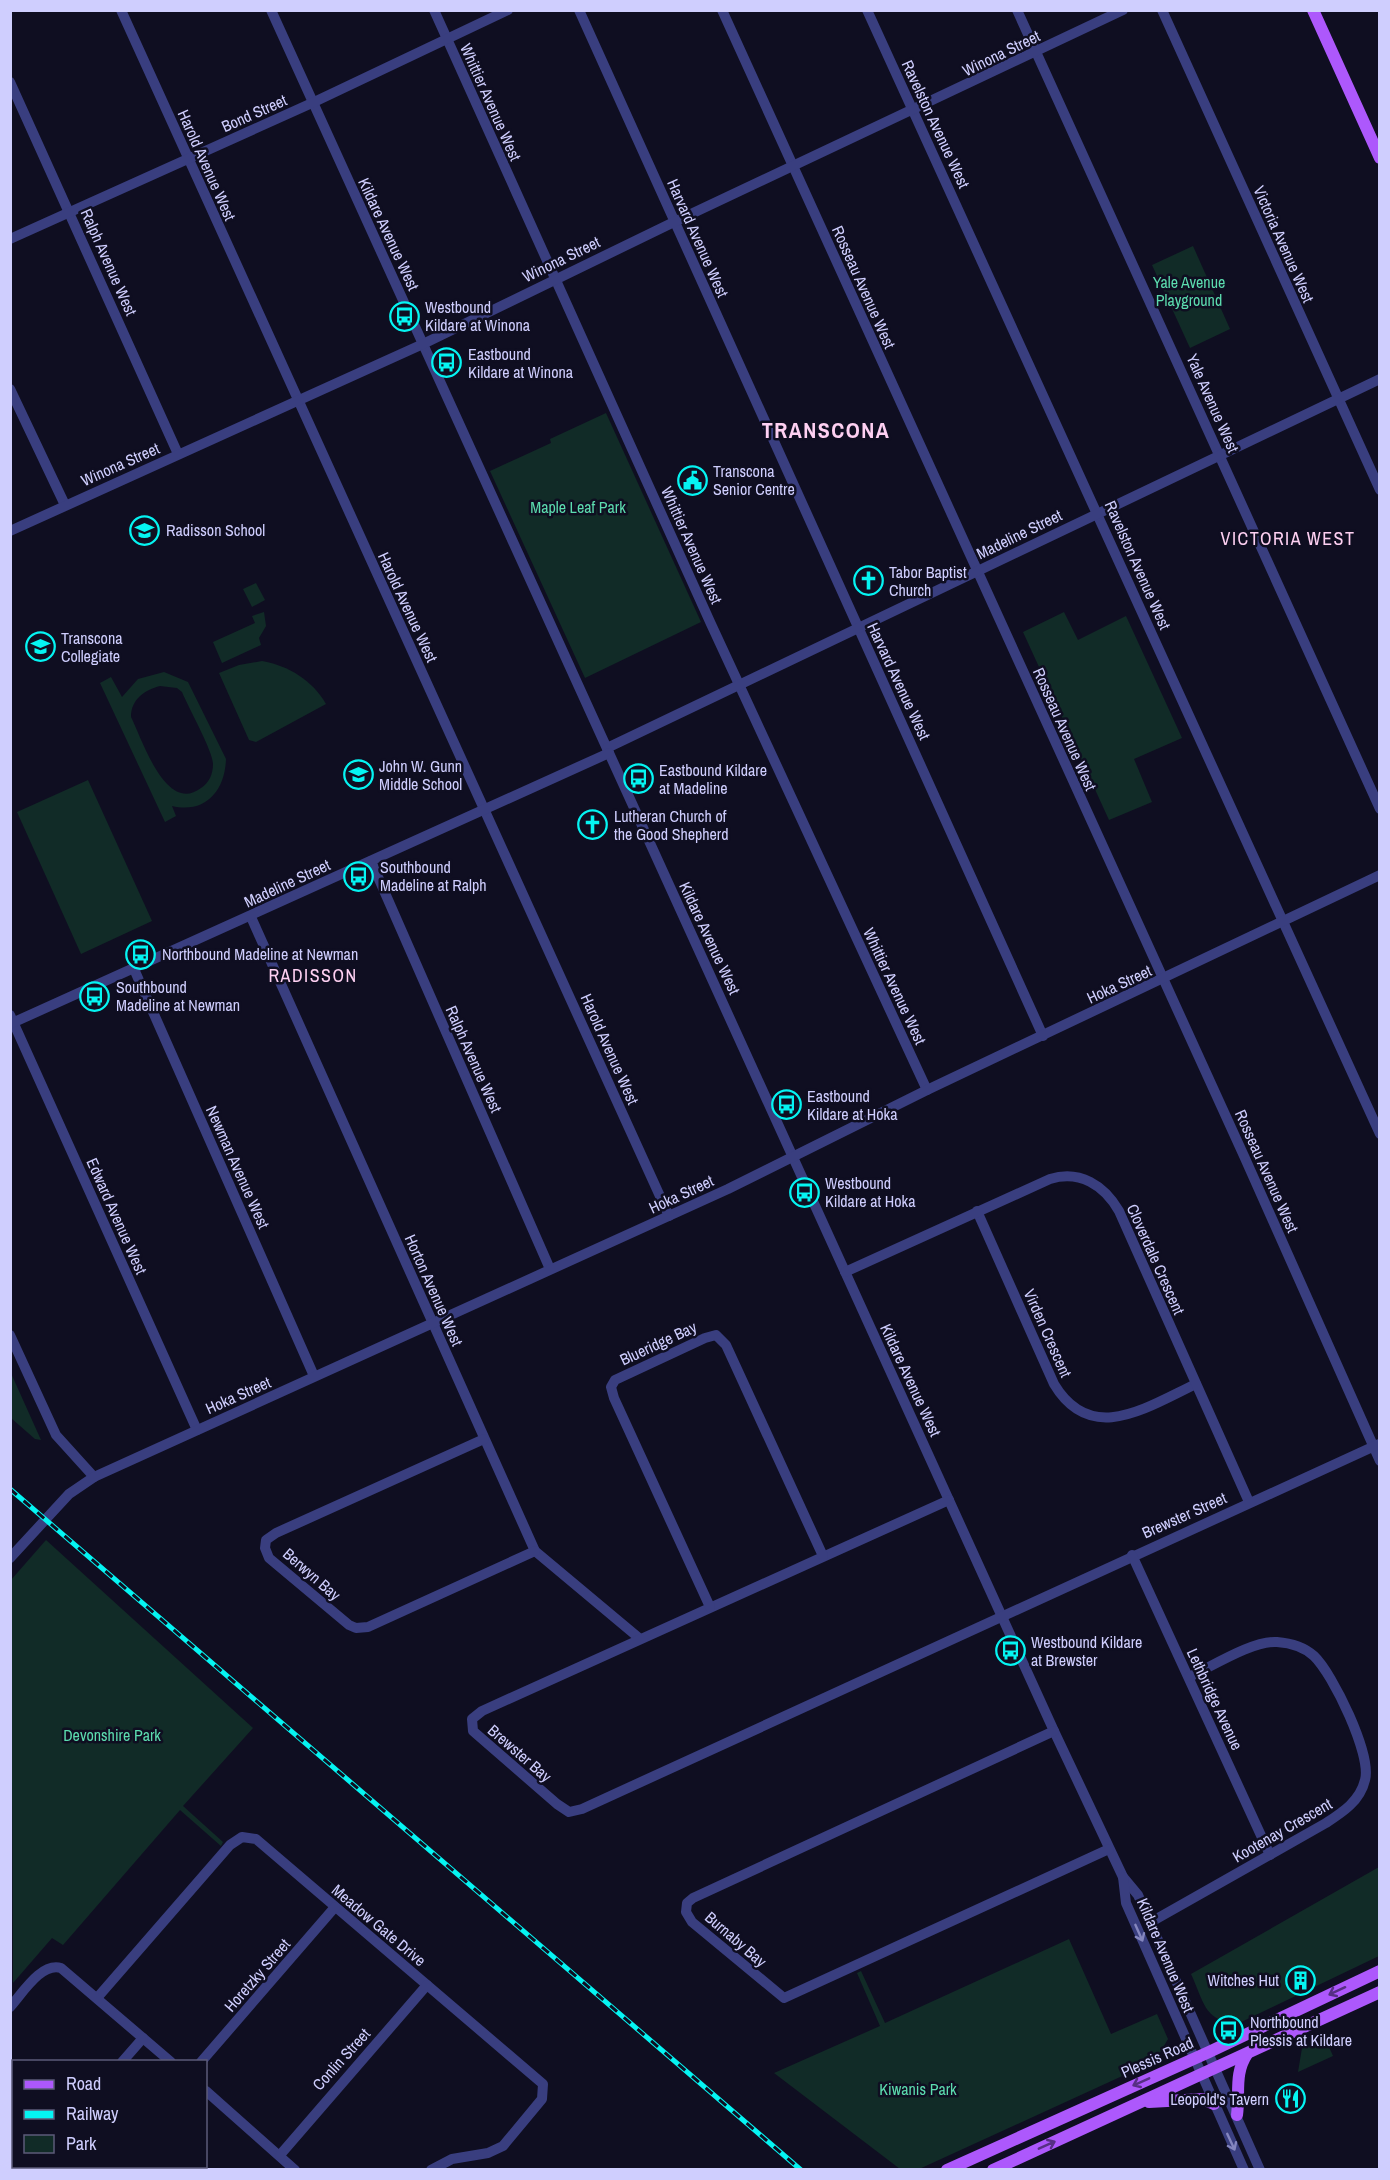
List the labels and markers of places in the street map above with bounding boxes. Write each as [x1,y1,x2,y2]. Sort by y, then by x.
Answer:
place label: Westbound Kildare at Winona [425,296,531,336]
bus stop icon: Westbound Kildare at Winona [388,300,420,332]
place label: Eastbound Kildare at Winona [468,343,574,383]
bus stop icon: Eastbound Kildare at Winona [431,347,463,379]
place label: Transcona Senior Centre [713,460,795,500]
public building icon: Transcona Senior Centre [676,464,708,496]
school or university icon: Radisson School [129,514,161,546]
place label: Radisson School [166,519,265,541]
place label: Tabor Baptist Church [889,561,967,601]
church icon: Tabor Baptist Church [852,565,884,597]
place label: Transcona Collegiate [61,627,123,667]
school or university icon: Transcona Collegiate [24,631,56,663]
place label: John W. Gunn Middle School [379,755,462,795]
school or university icon: John W. Gunn Middle School [342,759,374,791]
place label: Eastbound Kildare at Madeline [659,759,767,799]
bus stop icon: Eastbound Kildare at Madeline [622,763,654,795]
place label: Lutheran Church of the Good Shepherd [614,805,729,845]
church icon: Lutheran Church of the Good Shepherd [577,809,609,841]
place label: Southbound Madeline at Ralph [380,856,486,896]
bus stop icon: Southbound Madeline at Ralph [343,860,375,892]
bus stop icon: Northbound Madeline at Newman [125,938,157,970]
place label: Northbound Madeline at Newman [162,943,358,965]
place label: Southbound Madeline at Newman [116,976,240,1016]
bus stop icon: Southbound Madeline at Newman [79,980,111,1012]
place label: Eastbound Kildare at Hoka [807,1085,898,1125]
bus stop icon: Eastbound Kildare at Hoka [770,1089,802,1121]
place label: Westbound Kildare at Hoka [825,1172,916,1212]
bus stop icon: Westbound Kildare at Hoka [788,1176,820,1208]
place label: Westbound Kildare at Brewster [1031,1631,1142,1671]
bus stop icon: Westbound Kildare at Brewster [994,1635,1026,1667]
building icon: Witches Hut [1284,1964,1316,1996]
place label: Witches Hut [1208,1969,1279,1991]
place label: Northbound Plessis at Kildare [1250,2011,1352,2051]
bus stop icon: Northbound Plessis at Kildare [1213,2015,1245,2047]
restaurant icon: Leopold's Tavern [1274,2083,1306,2115]
place label: Leopold's Tavern [1170,2088,1269,2110]

